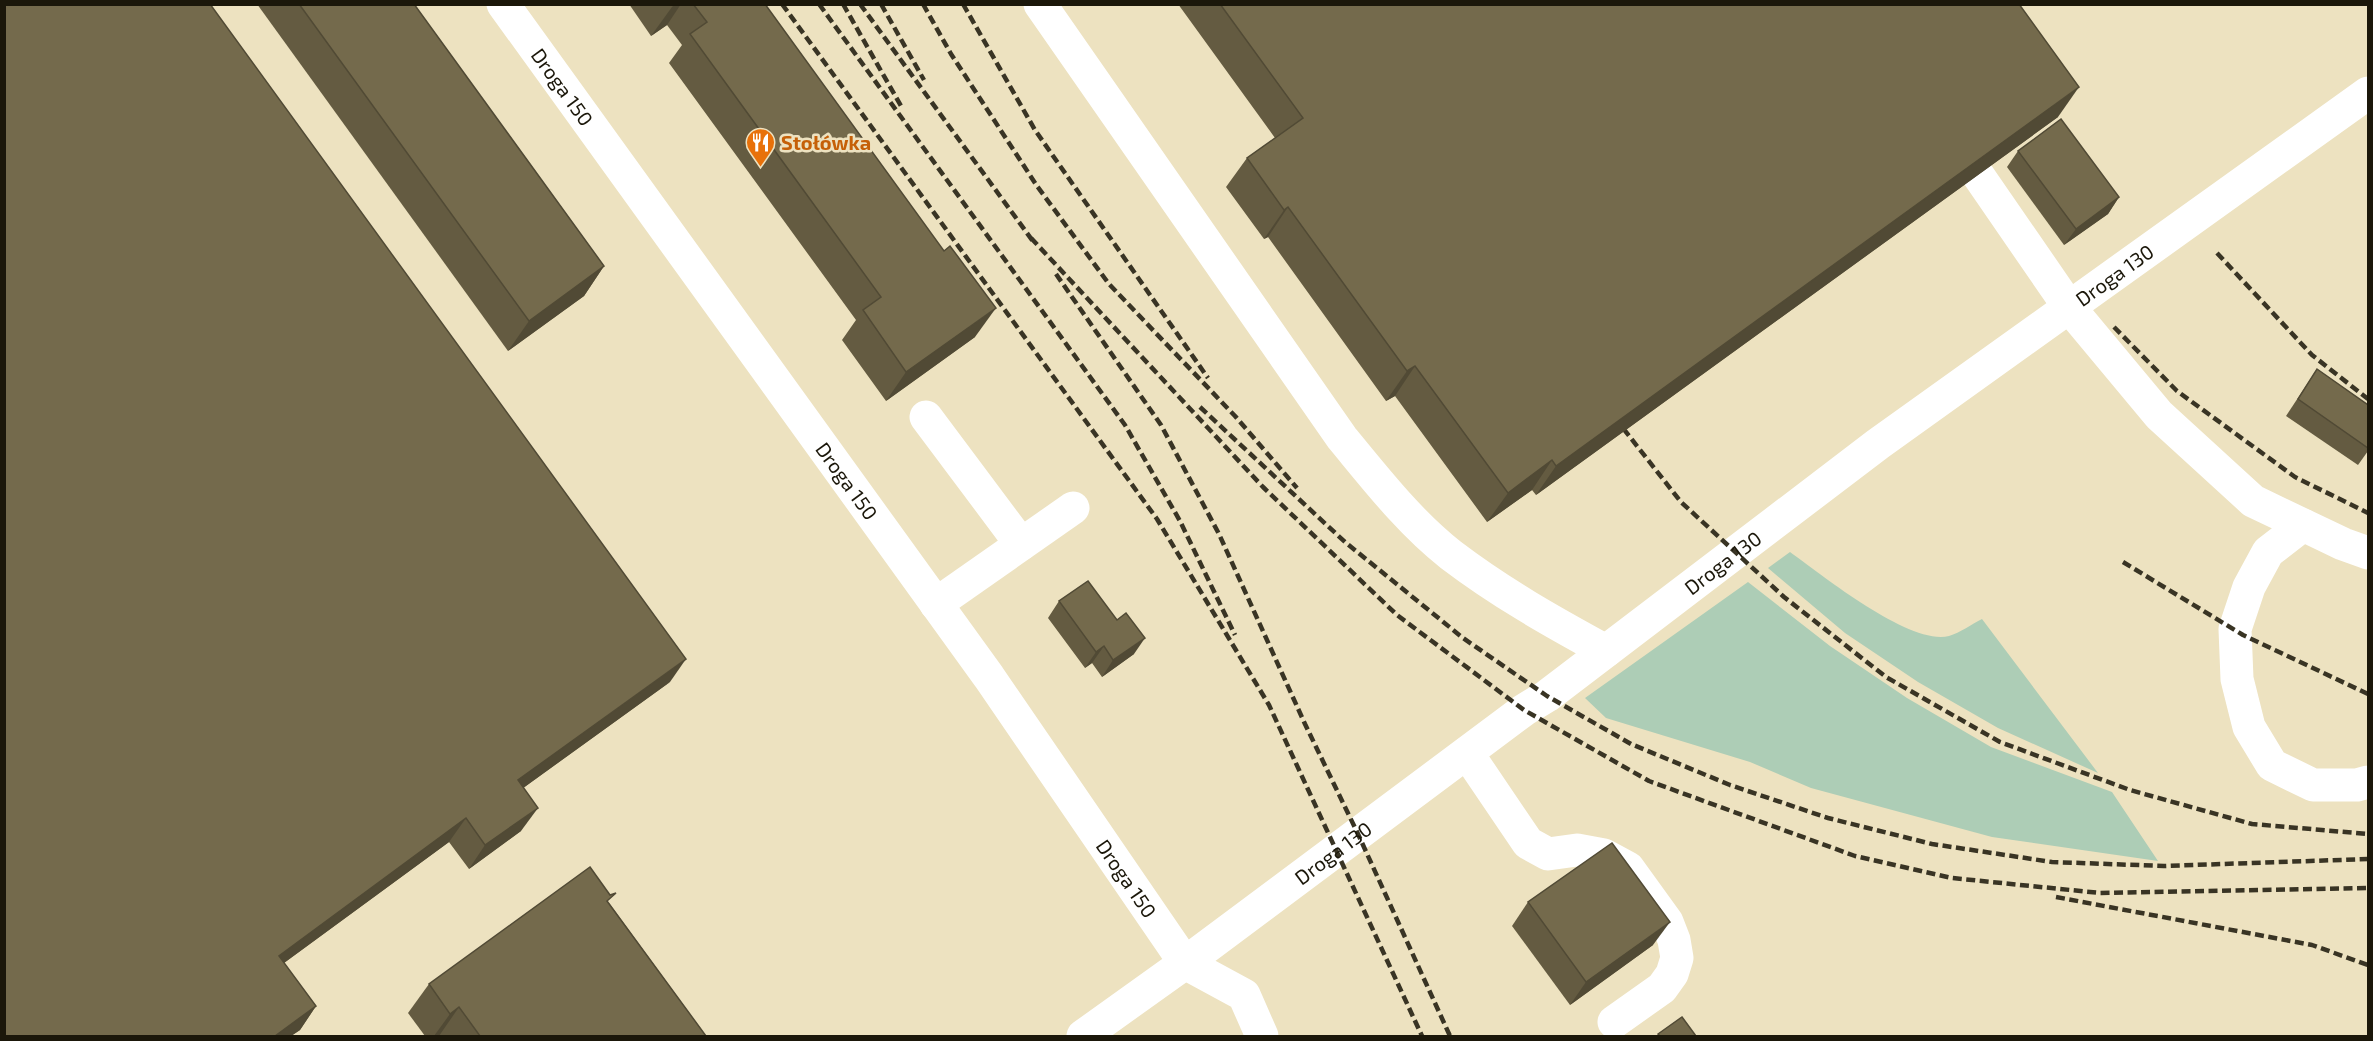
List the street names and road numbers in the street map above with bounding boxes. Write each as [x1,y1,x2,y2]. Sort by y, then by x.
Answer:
street label: Droga 150 [527,43,599,130]
street label: Droga 130 [2071,239,2158,311]
street label: Droga 150 [811,437,883,524]
street label: Droga 130 [1679,526,1766,599]
street label: Droga 130 [1290,816,1376,889]
street label: Droga 150 [1092,834,1162,922]

